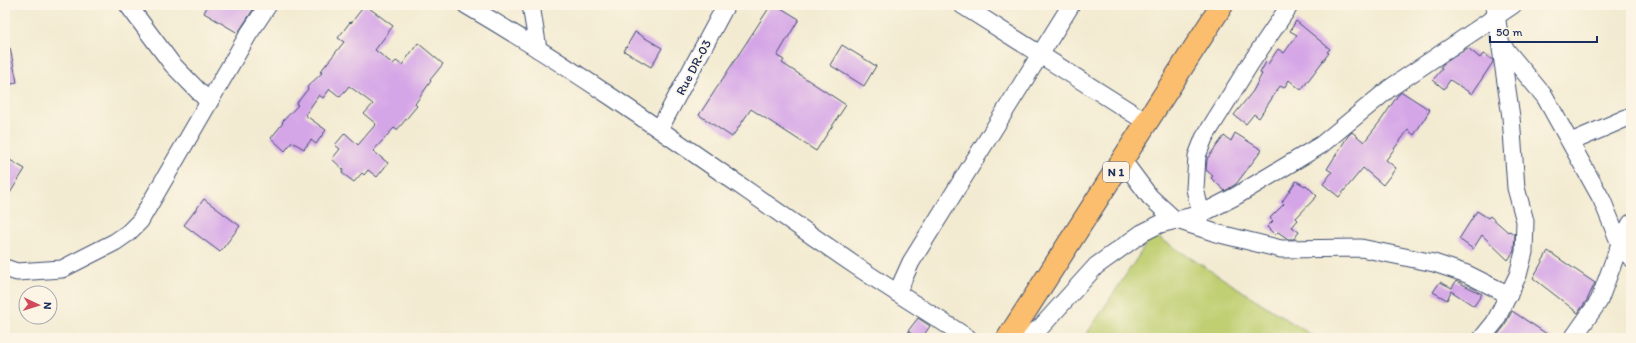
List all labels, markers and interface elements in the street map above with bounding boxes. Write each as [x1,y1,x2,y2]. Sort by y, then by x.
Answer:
scale bar [1490,18,1597,44]
text: 50 m [1496,25,1522,39]
street label: Rue DR-03 [673,37,714,98]
road number: N 1 [1103,162,1129,182]
north arrow [18,285,58,325]
text: N [41,301,54,310]

